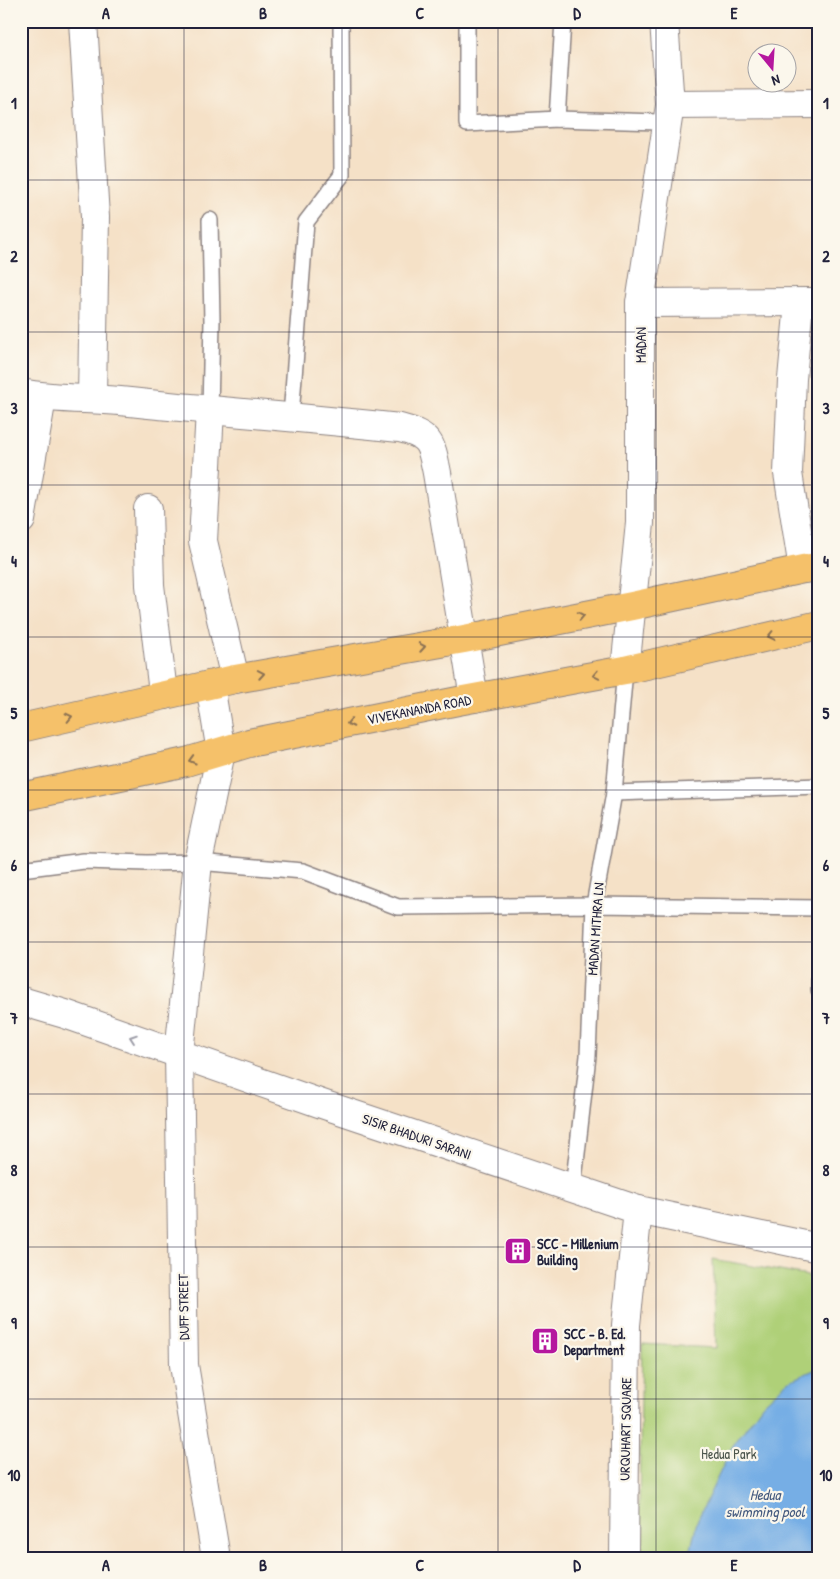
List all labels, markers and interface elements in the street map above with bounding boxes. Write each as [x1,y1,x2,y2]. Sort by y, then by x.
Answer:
text: A [102,2,110,24]
text: B [259,2,267,24]
text: C [416,2,425,24]
text: D [573,2,581,24]
text: E [730,2,738,24]
north arrow [748,42,798,92]
text: N [769,71,783,91]
text: 1 [11,92,17,114]
text: 1 [823,92,829,114]
text: 2 [10,245,18,267]
text: 2 [822,245,830,267]
street label: MADAN [631,327,650,363]
text: 3 [10,397,18,419]
text: 3 [822,397,830,419]
text: 4 [11,550,17,572]
text: 4 [823,550,829,572]
one-way arrow [577,611,586,622]
one-way arrow [767,630,776,641]
one-way arrow [417,642,426,652]
one-way arrow [591,669,600,680]
one-way arrow [257,670,266,680]
street label: VIVEKANANDA ROAD [365,690,473,728]
text: 5 [11,702,18,724]
text: 5 [823,702,830,724]
one-way arrow [64,712,73,723]
one-way arrow [346,717,355,727]
one-way arrow [189,755,197,765]
text: 6 [11,854,18,876]
text: 6 [823,854,830,876]
street label: MADAN MITHRA LN [582,882,608,976]
text: 7 [9,1007,18,1029]
text: 7 [821,1007,830,1029]
one-way arrow [129,1033,138,1043]
street label: SISIR BHADURI SARANI [360,1108,474,1164]
text: 8 [11,1159,18,1181]
text: 8 [823,1159,830,1181]
place label: SCC - Millenium Building [537,1234,619,1271]
building icon: SCC - Millenium Building [503,1236,533,1266]
street label: DUFF STREET [173,1273,193,1340]
text: 9 [11,1312,17,1334]
text: 9 [823,1312,829,1334]
place label: SCC - B. Ed. Department [564,1324,626,1361]
building icon: SCC - B. Ed. Department [530,1326,560,1356]
street label: URQUHART SQUARE [615,1377,635,1481]
park label: Hedua Park [701,1444,757,1463]
text: 10 [8,1464,20,1486]
text: 10 [820,1464,832,1486]
water label: Hedua swimming pool [725,1484,806,1522]
text: A [102,1554,110,1576]
text: B [259,1554,267,1576]
text: C [416,1554,425,1576]
text: D [573,1554,581,1576]
text: E [730,1554,738,1576]

